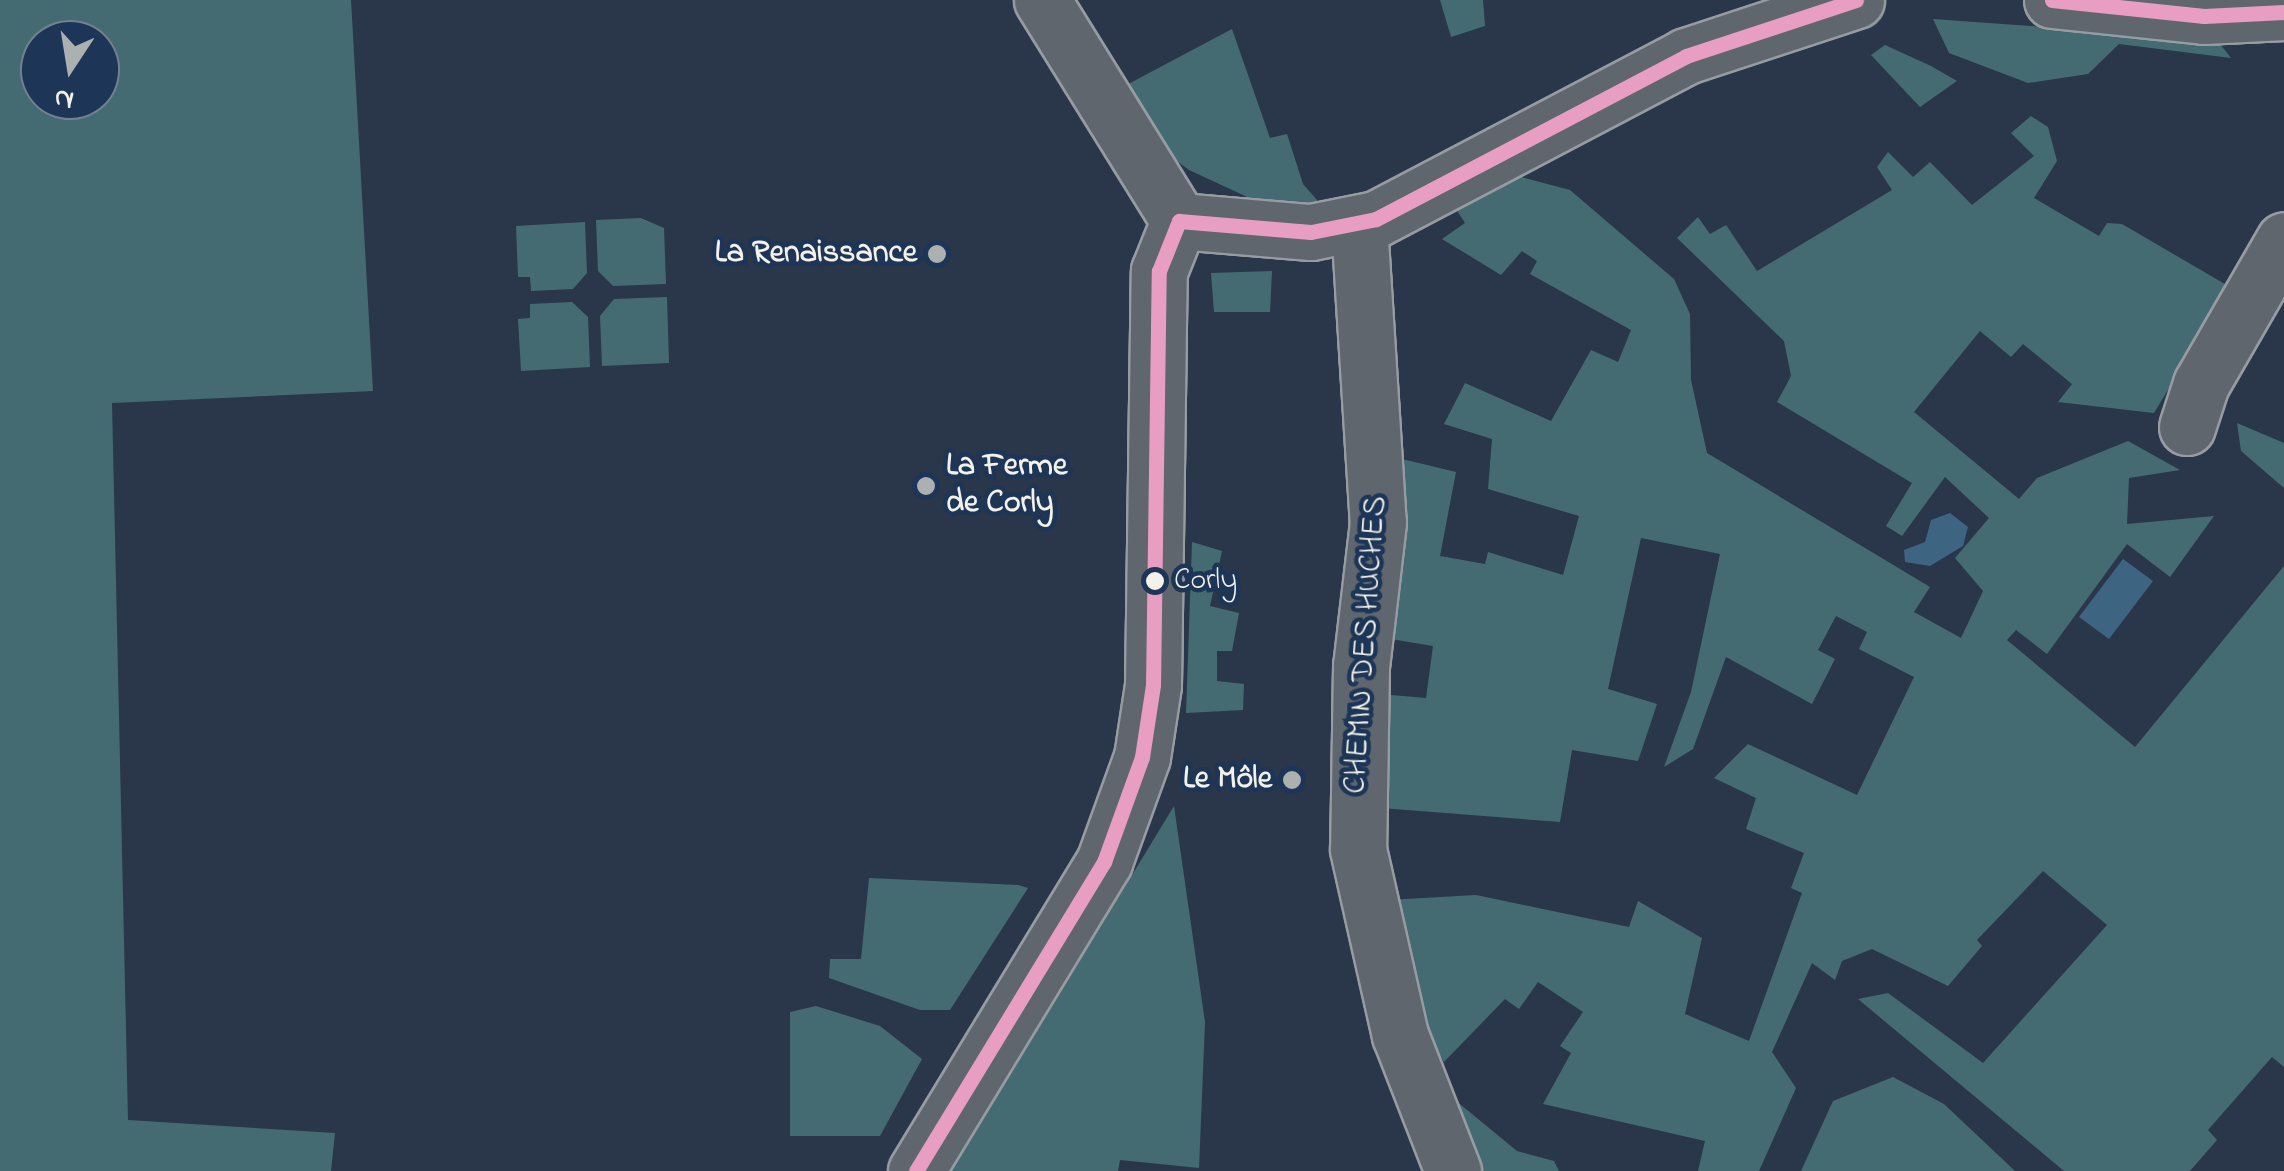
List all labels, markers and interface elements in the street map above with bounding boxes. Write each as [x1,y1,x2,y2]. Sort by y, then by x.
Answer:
north arrow [20,20,120,120]
text: N [51,76,78,120]
place label: La Renaissance [715,235,917,273]
marker: La Renaissance [926,243,948,265]
place label: La Ferme de Corly [946,449,1067,524]
marker: La Ferme de Corly [915,475,937,497]
street label: CHEMIN DES HUCHES [1337,495,1397,795]
place label: Corly [1174,563,1237,599]
marker: Corly [1145,571,1165,591]
place label: Le Môle [1183,761,1272,799]
marker: Le Môle [1281,769,1303,791]

